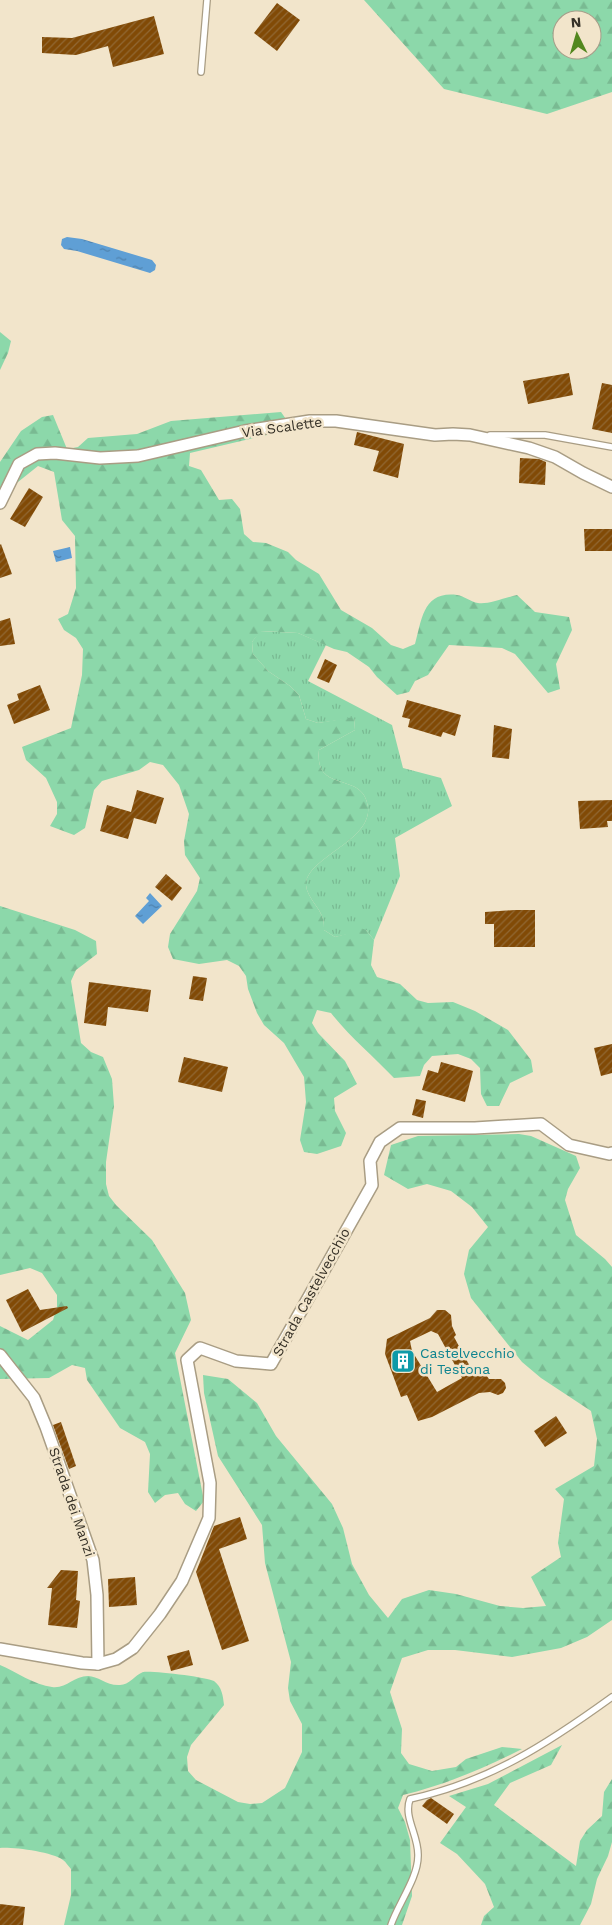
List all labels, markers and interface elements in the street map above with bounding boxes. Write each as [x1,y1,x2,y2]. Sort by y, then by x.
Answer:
north arrow [552,10,602,60]
text: N [570,14,582,30]
street label: Via Scalette [241,413,323,441]
street label: Strada Castelvecchio [269,1225,353,1359]
place label: Castelvecchio di Testona [420,1345,515,1377]
building icon: Castelvecchio di Testona [390,1348,416,1374]
street label: Strada dei Manzi [46,1445,98,1559]

